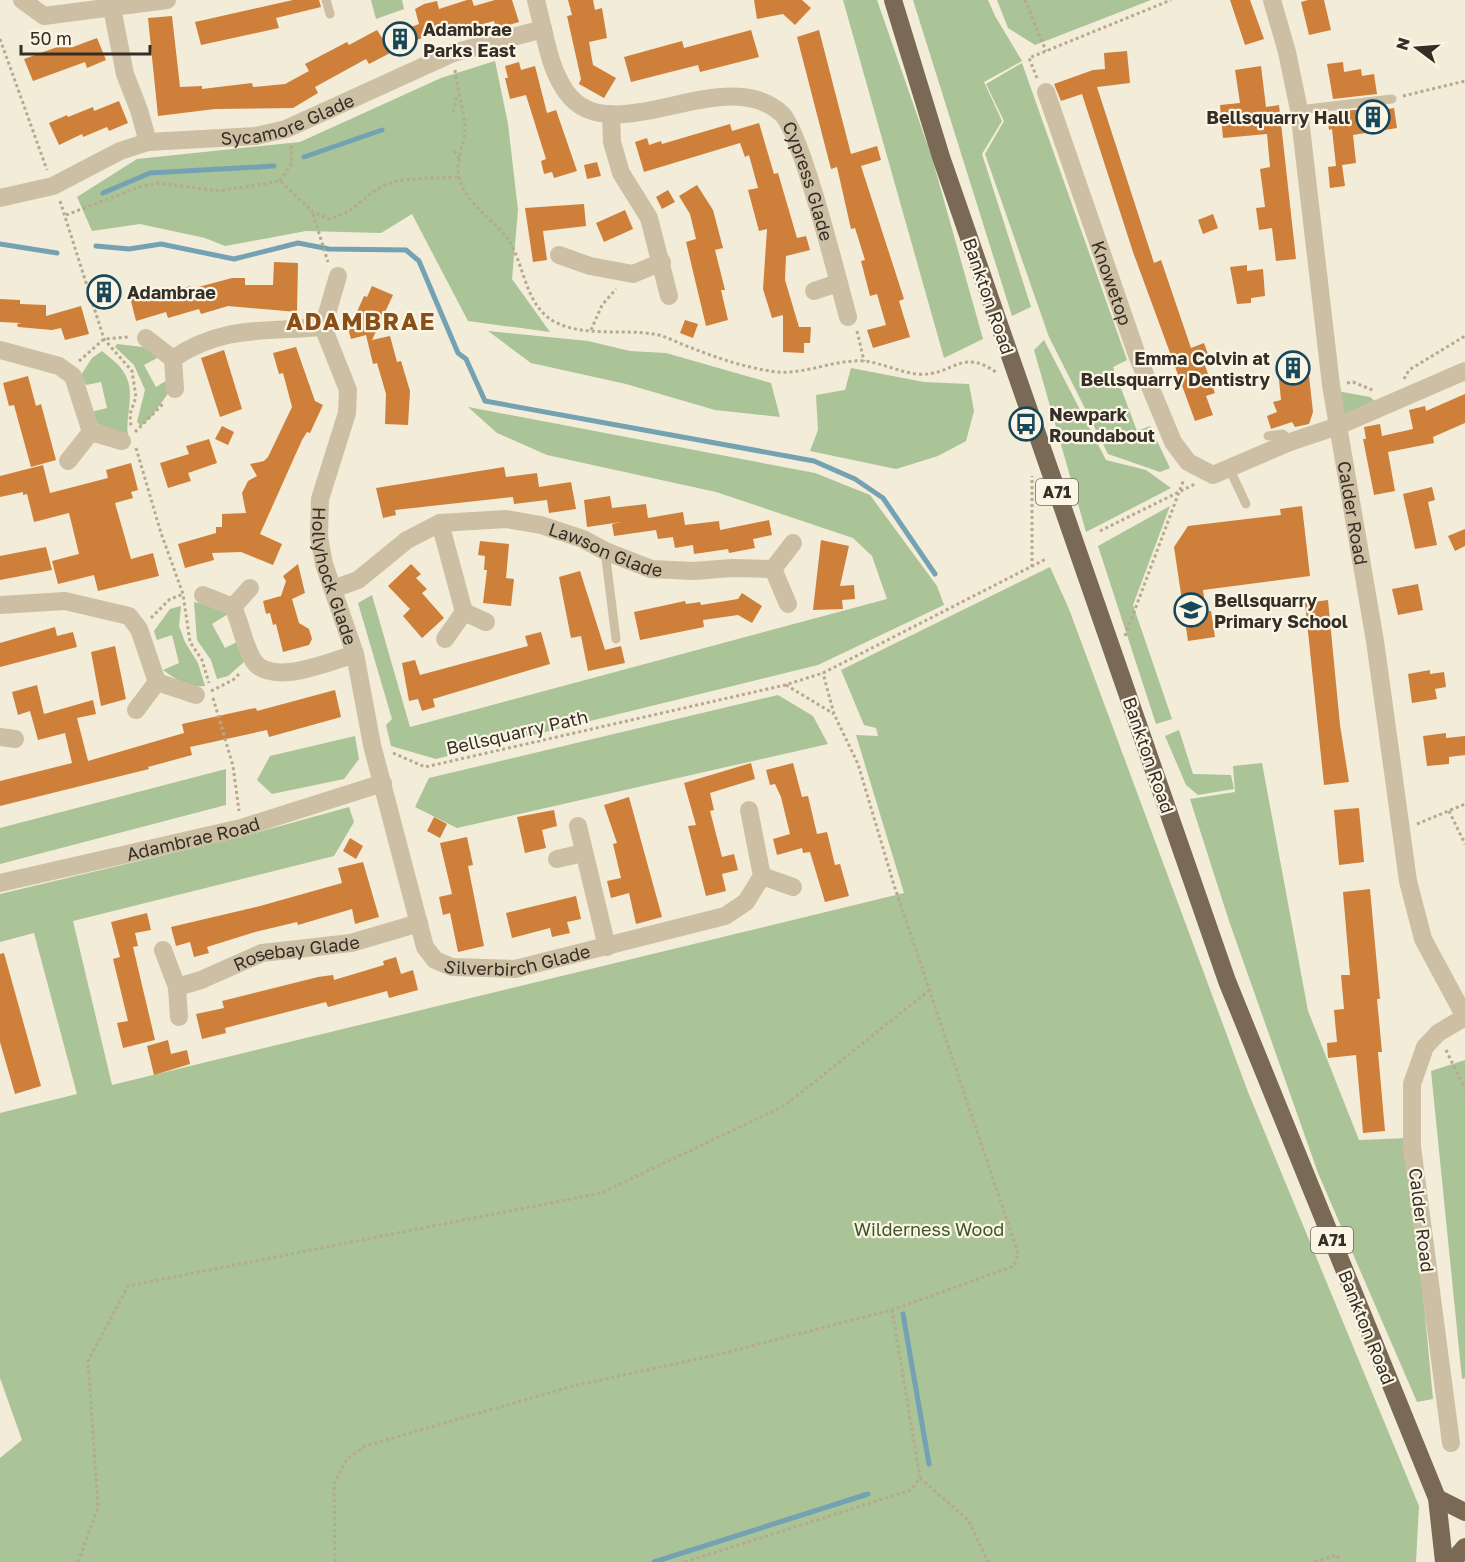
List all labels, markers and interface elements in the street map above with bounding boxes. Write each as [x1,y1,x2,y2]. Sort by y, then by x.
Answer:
scale bar [21,18,150,56]
place label: Adambrae Parks East [423,18,516,61]
north arrow [1387,18,1447,78]
building icon: Adambrae Parks East [382,21,418,57]
text: 50 m [30,27,72,49]
text: N [1391,35,1414,52]
street label: Sycamore Glade [220,89,358,149]
building icon: Bellsquarry Hall [1355,99,1391,135]
place label: Bellsquarry Hall [1206,106,1350,128]
street label: Cypress Glade [778,118,838,243]
street label: Bankton Road [959,235,1019,357]
street label: Knowetop [1087,238,1137,328]
building icon: Adambrae [86,274,122,310]
place label: Adambrae [127,281,216,303]
district label: ADAMBRAE [286,306,436,335]
place label: Emma Colvin at Bellsquarry Dentistry [1081,347,1270,390]
building icon: Emma Colvin at Bellsquarry Dentistry [1275,350,1311,386]
place label: Newpark Roundabout [1049,403,1155,446]
bus stop icon: Newpark Roundabout [1008,406,1044,442]
street label: Calder Road [1333,459,1373,567]
road number: A71 [1036,479,1078,505]
street label: Hollyhock Glade [308,507,362,648]
street label: Lawson Glade [546,517,663,581]
place label: Bellsquarry Primary School [1214,589,1348,632]
school or university icon: Bellsquarry Primary School [1173,592,1209,628]
street label: Bankton Road [1119,694,1179,816]
street label: Bellsquarry Path [444,705,590,759]
street label: Adambrae Road [124,812,262,865]
street label: Rosebay Glade [230,930,362,975]
street label: Silverbirch Glade [441,940,592,980]
street label: Calder Road [1405,1166,1439,1274]
park label: Wilderness Wood [854,1218,1004,1240]
road number: A71 [1311,1227,1353,1253]
street label: Bankton Road [1334,1267,1400,1387]

